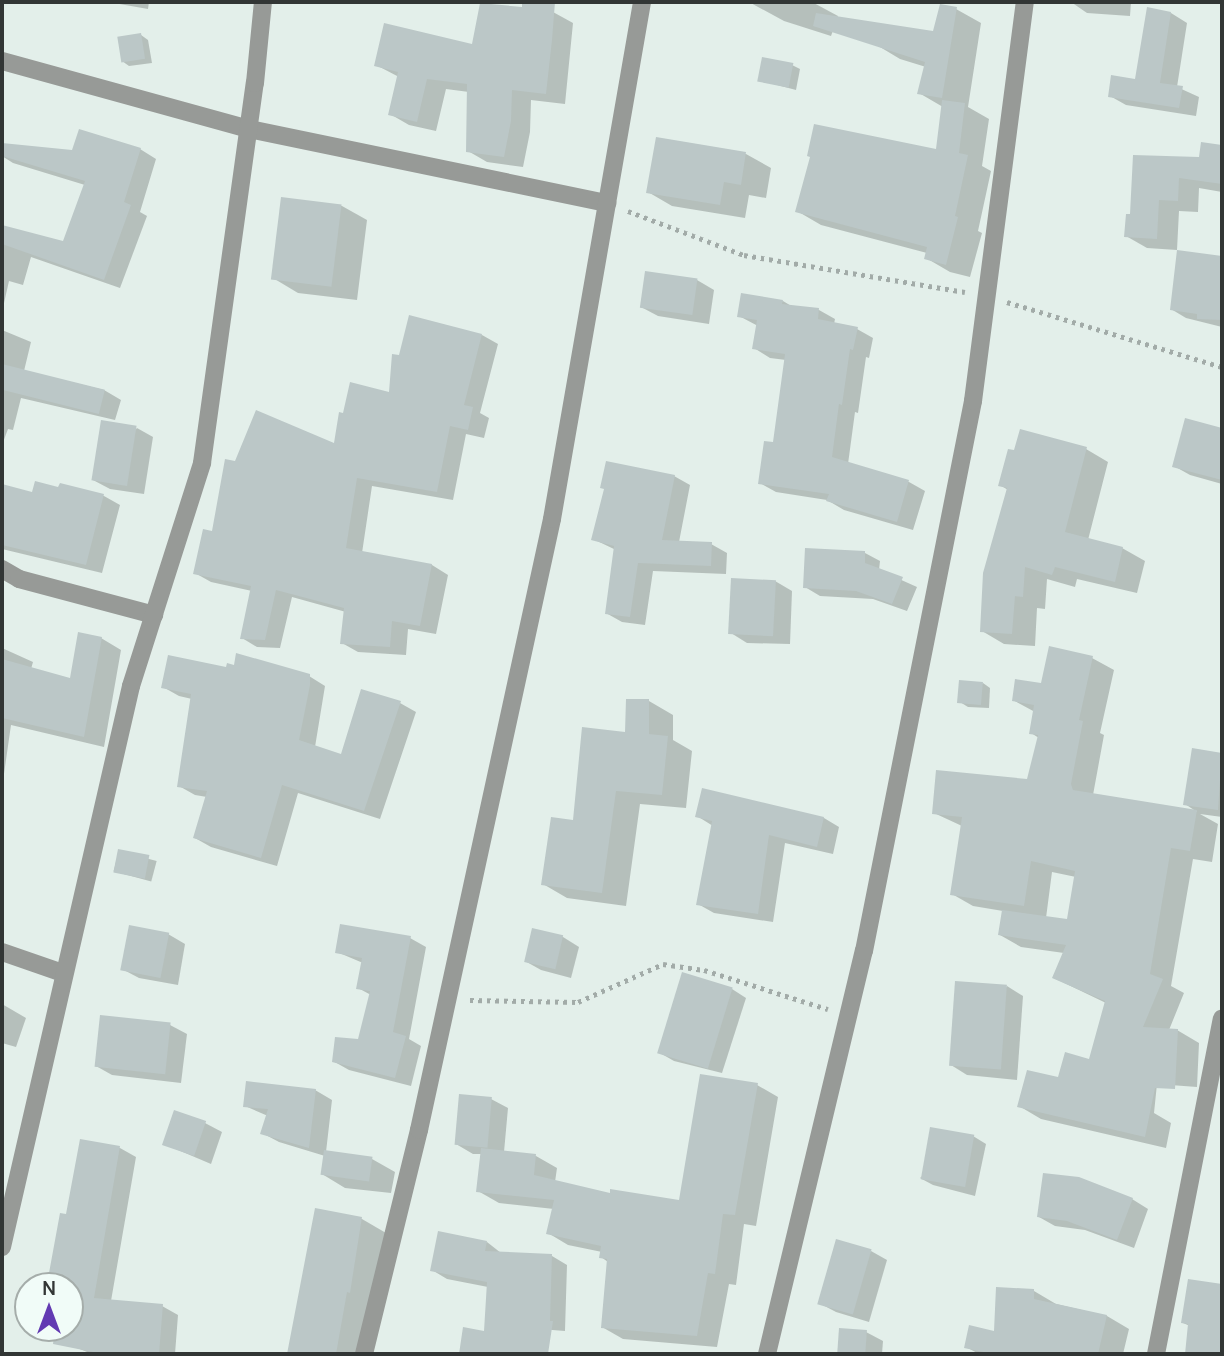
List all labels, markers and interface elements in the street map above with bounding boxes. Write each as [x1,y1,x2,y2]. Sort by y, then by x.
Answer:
north arrow [14,1272,84,1342]
text: N [42,1275,56,1301]

